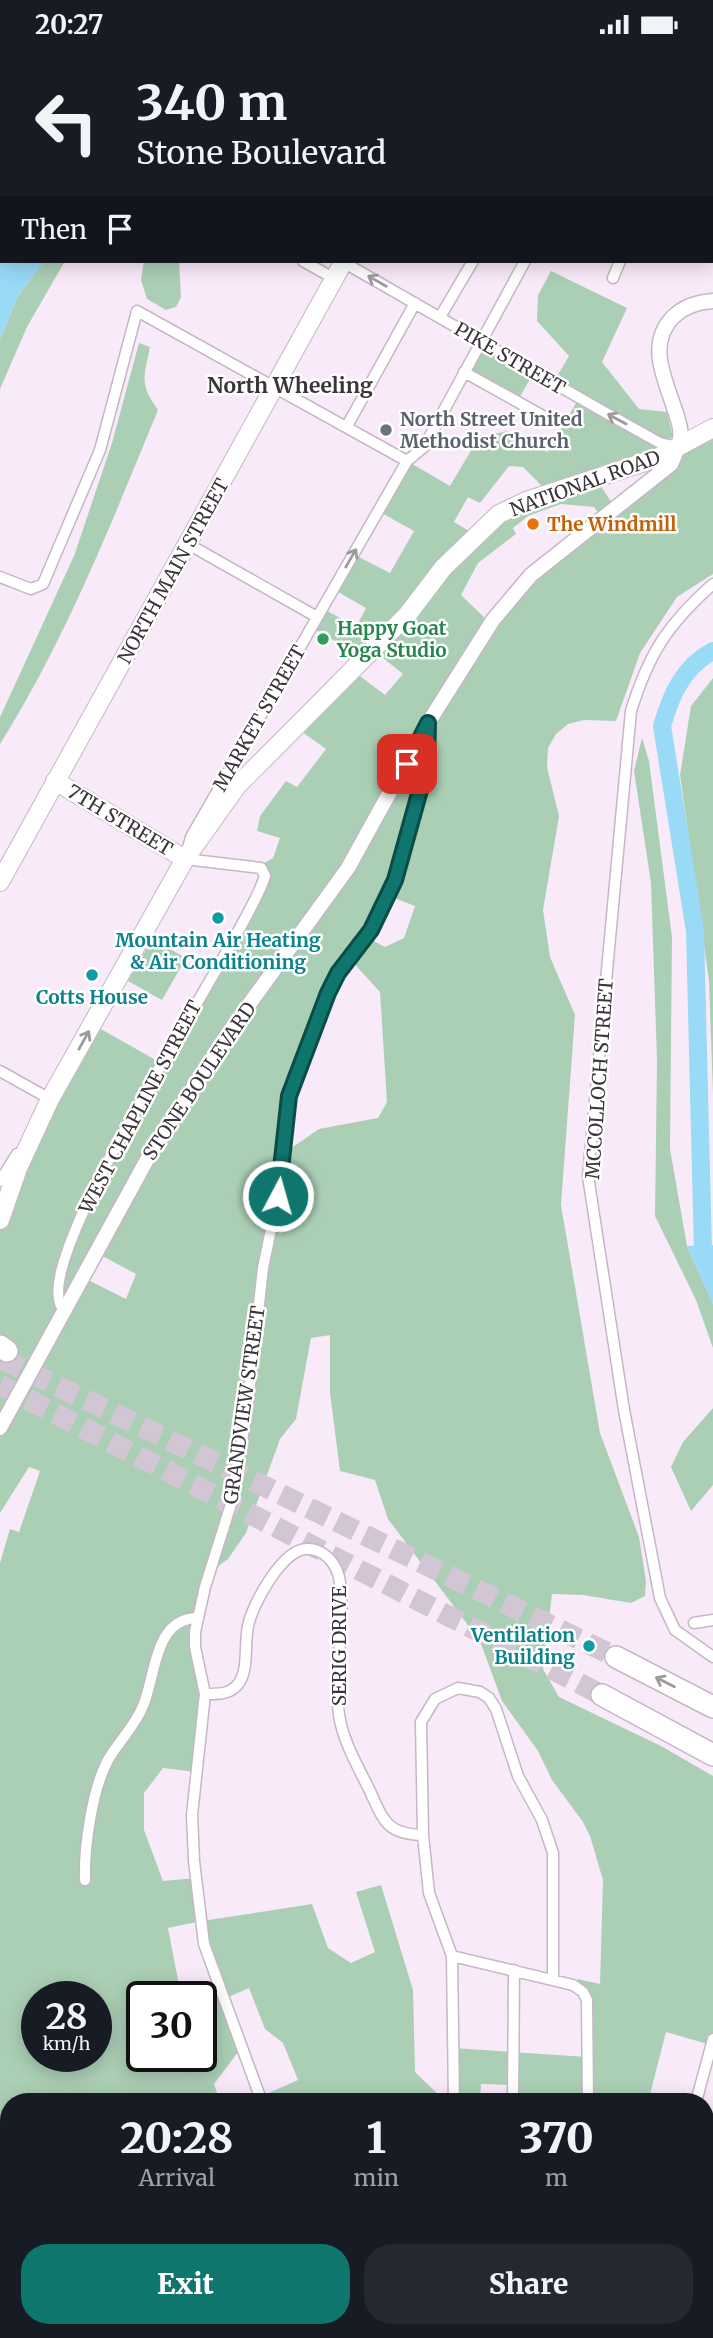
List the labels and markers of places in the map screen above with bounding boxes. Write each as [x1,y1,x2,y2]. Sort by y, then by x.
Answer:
place label: North Street United Methodist Church [400,407,583,453]
marker: North Street United Methodist Church [378,422,394,438]
place label: The Windmill [547,512,676,536]
marker: The Windmill [525,516,541,532]
place label: Happy Goat Yoga Studio [336,616,447,662]
marker: Happy Goat Yoga Studio [315,631,331,647]
pin [377,734,437,794]
marker: Mountain Air Heating & Air Conditioning [210,910,226,926]
place label: Mountain Air Heating & Air Conditioning [115,928,321,974]
marker: Cotts House [84,967,100,983]
place label: Cotts House [36,985,148,1009]
place label: Ventilation Building [470,1623,575,1669]
marker: Ventilation Building [581,1638,597,1654]

